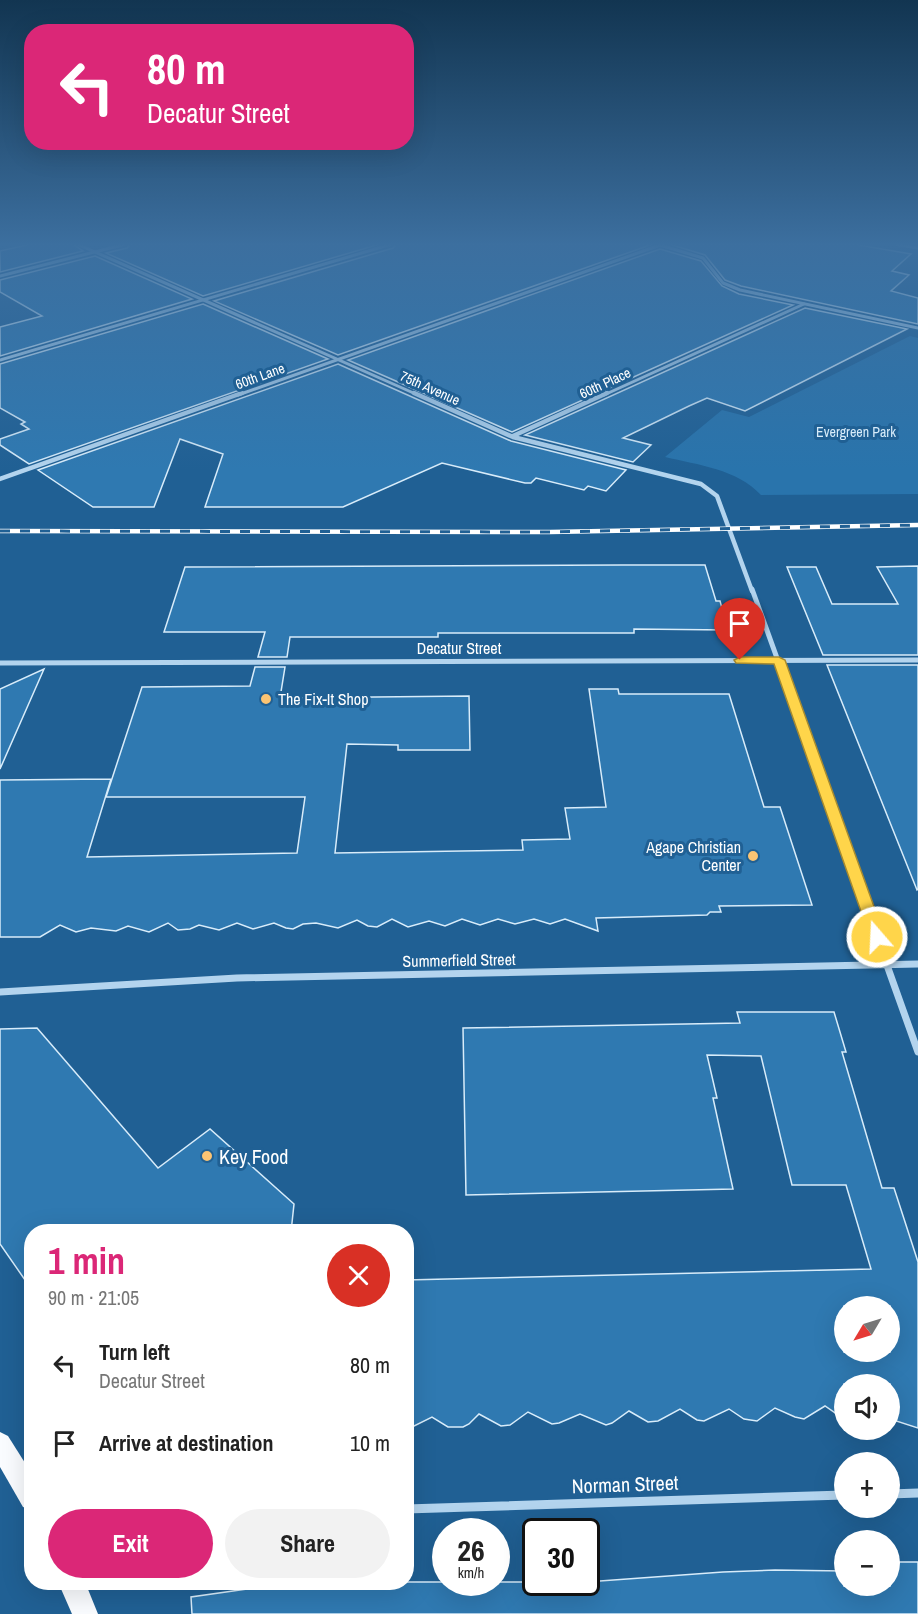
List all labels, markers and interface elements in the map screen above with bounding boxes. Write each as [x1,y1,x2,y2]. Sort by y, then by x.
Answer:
text: 80 m [147,41,226,97]
icon: left [48,48,126,126]
text: Decatur Street [147,95,290,131]
street label: 60th Lane [233,359,287,393]
street label: 60th Place [577,363,633,403]
street label: 75th Avenue [397,367,463,409]
park label: Evergreen Park [816,423,896,441]
pin [714,598,765,660]
icon: arrive [723,607,756,640]
street label: Decatur Street [417,637,502,659]
place label: The Fix-It Shop [278,688,368,710]
marker: The Fix-It Shop [259,692,273,706]
place label: Agape Christian Center [645,836,742,876]
marker: Agape Christian Center [746,849,760,863]
position arrow [845,905,909,969]
street label: Summerfield Street [402,948,516,972]
place label: Key Food [219,1143,288,1170]
marker: Key Food [200,1149,214,1163]
text: 1 min [48,1237,125,1285]
button: close [327,1244,390,1307]
text: 90 m · 21:05 [48,1284,139,1311]
north arrow [834,1296,900,1362]
map controls [834,1296,900,1596]
text: Turn left [99,1337,170,1367]
icon: left [48,1349,81,1382]
text: 80 m [350,1350,390,1380]
text: Decatur Street [99,1367,205,1394]
button: sound [834,1374,900,1440]
icon: arrive [48,1427,81,1460]
text: Arrive at destination [99,1428,273,1458]
text: 10 m [350,1428,390,1458]
button: + [834,1452,900,1518]
street label: Norman Street [571,1469,679,1499]
button: Exit [48,1509,213,1578]
button: Share [225,1509,390,1578]
speed limit sign: 30 [522,1518,600,1596]
text: 26 [457,1530,485,1570]
button: − [834,1530,900,1596]
text: km/h [458,1562,484,1583]

